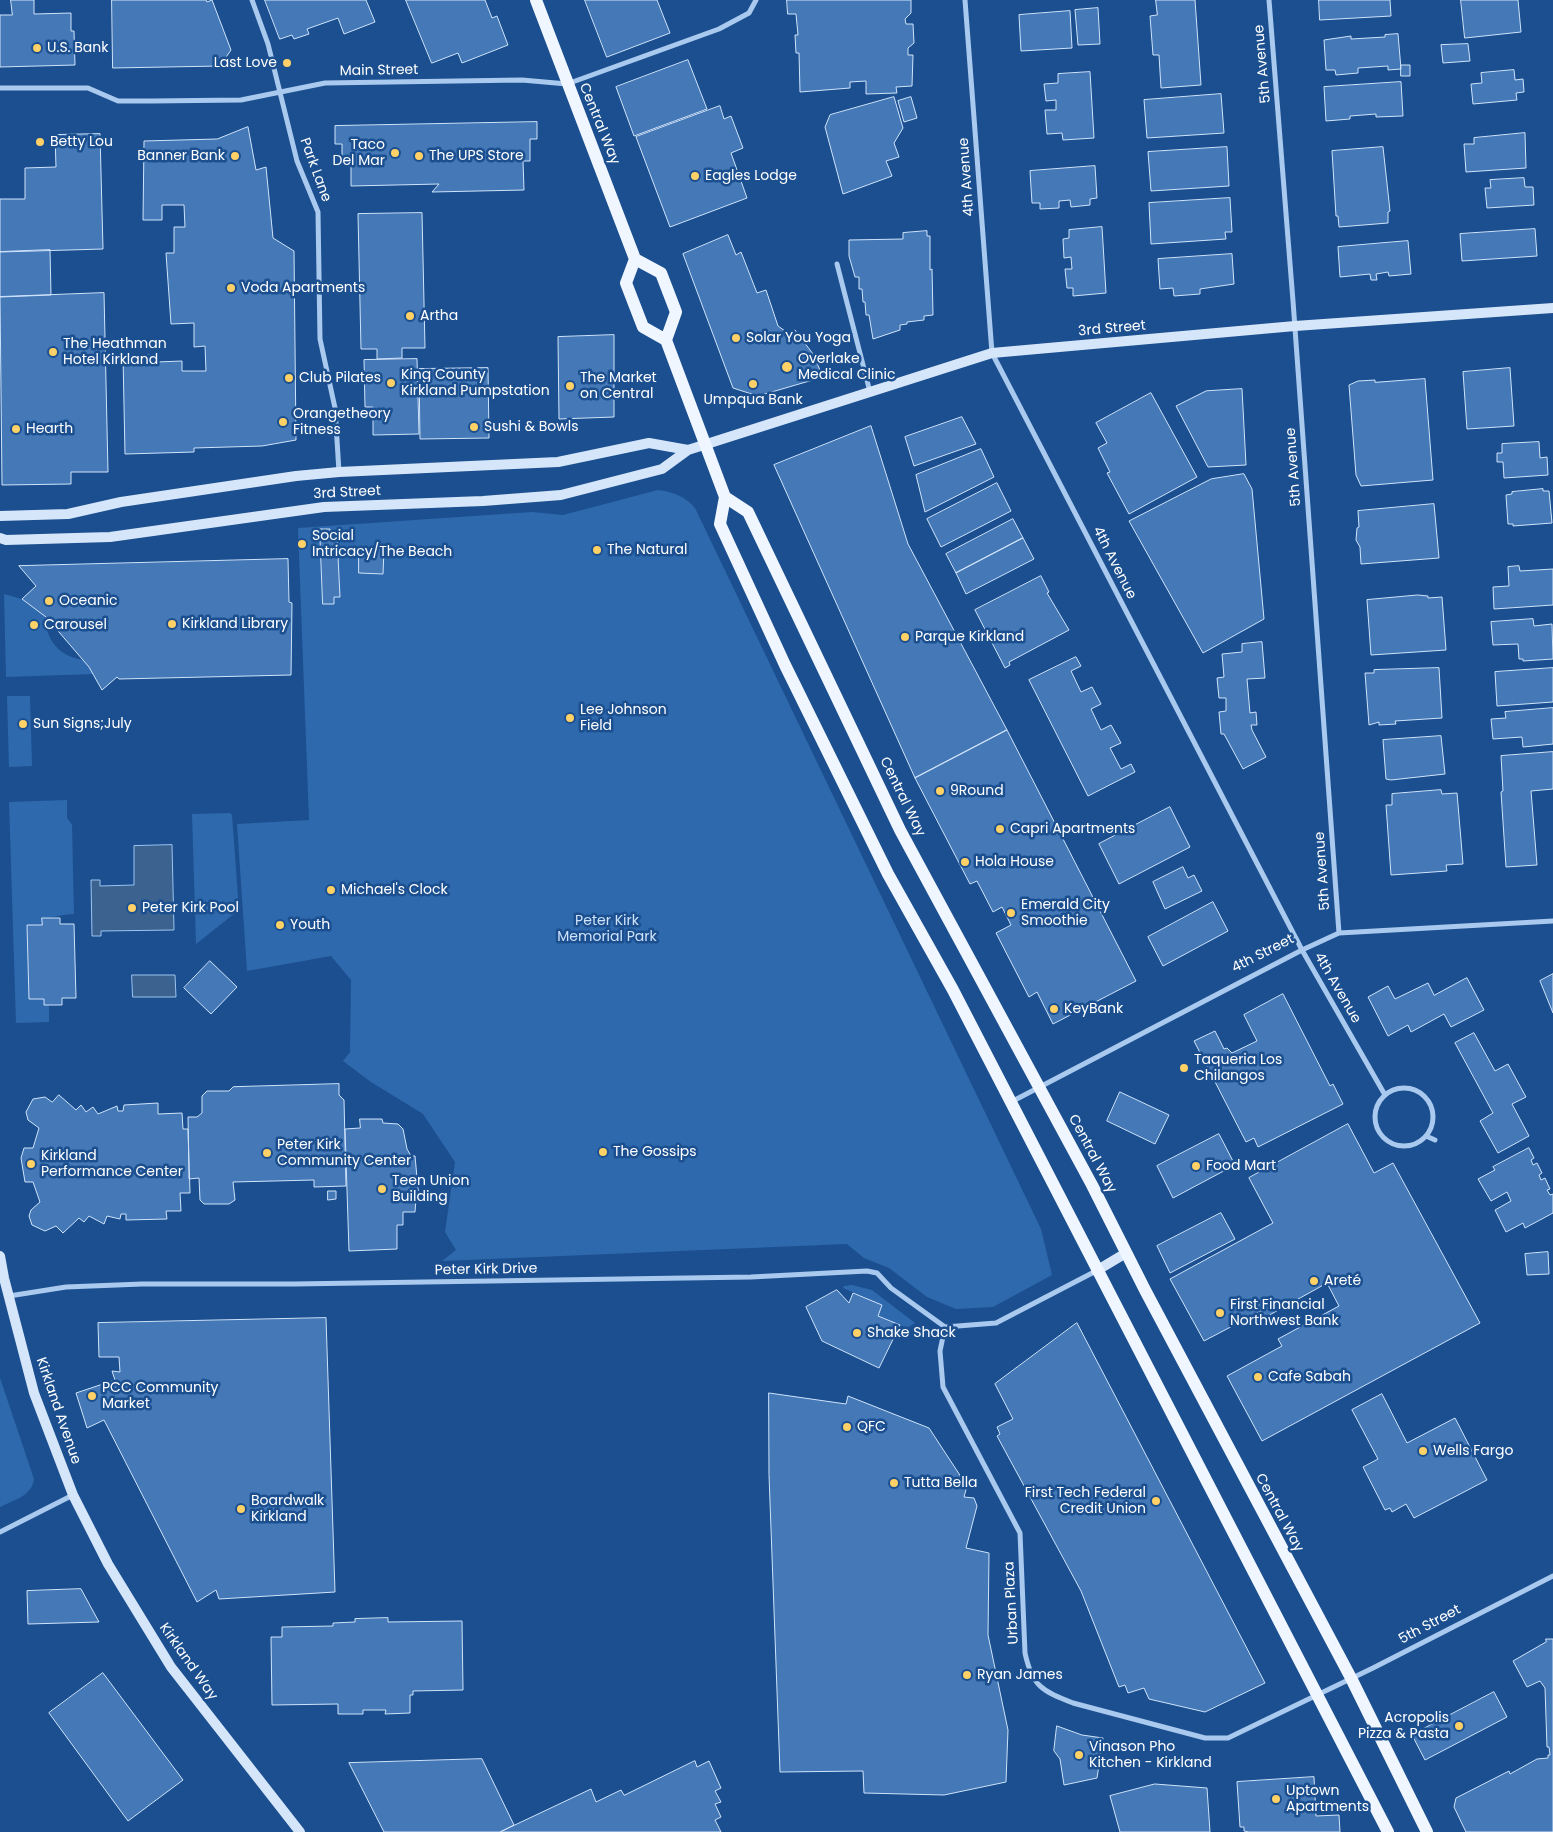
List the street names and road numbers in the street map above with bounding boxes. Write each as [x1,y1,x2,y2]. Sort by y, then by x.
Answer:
street label: 5th Avenue [1251,24,1275,104]
street label: Main Street [340,62,418,80]
street label: Central Way [575,81,623,167]
street label: Park Lane [296,136,334,204]
street label: 4th Avenue [956,137,978,217]
street label: 3rd Street [1078,318,1146,340]
street label: 5th Avenue [1283,427,1305,507]
street label: 3rd Street [313,483,381,503]
street label: 4th Avenue [1089,524,1139,602]
street label: Central Way [876,754,928,840]
street label: 5th Avenue [1312,831,1334,911]
street label: 4th Street [1229,931,1297,977]
street label: 4th Avenue [1310,950,1364,1026]
street label: Central Way [1064,1112,1120,1196]
street label: Peter Kirk Drive [435,1261,537,1279]
street label: Kirkland Avenue [32,1355,84,1467]
street label: Central Way [1251,1471,1307,1555]
street label: Urban Plaza [1001,1561,1023,1645]
street label: 5th Street [1396,1602,1464,1648]
street label: Kirkland Way [155,1620,221,1704]

